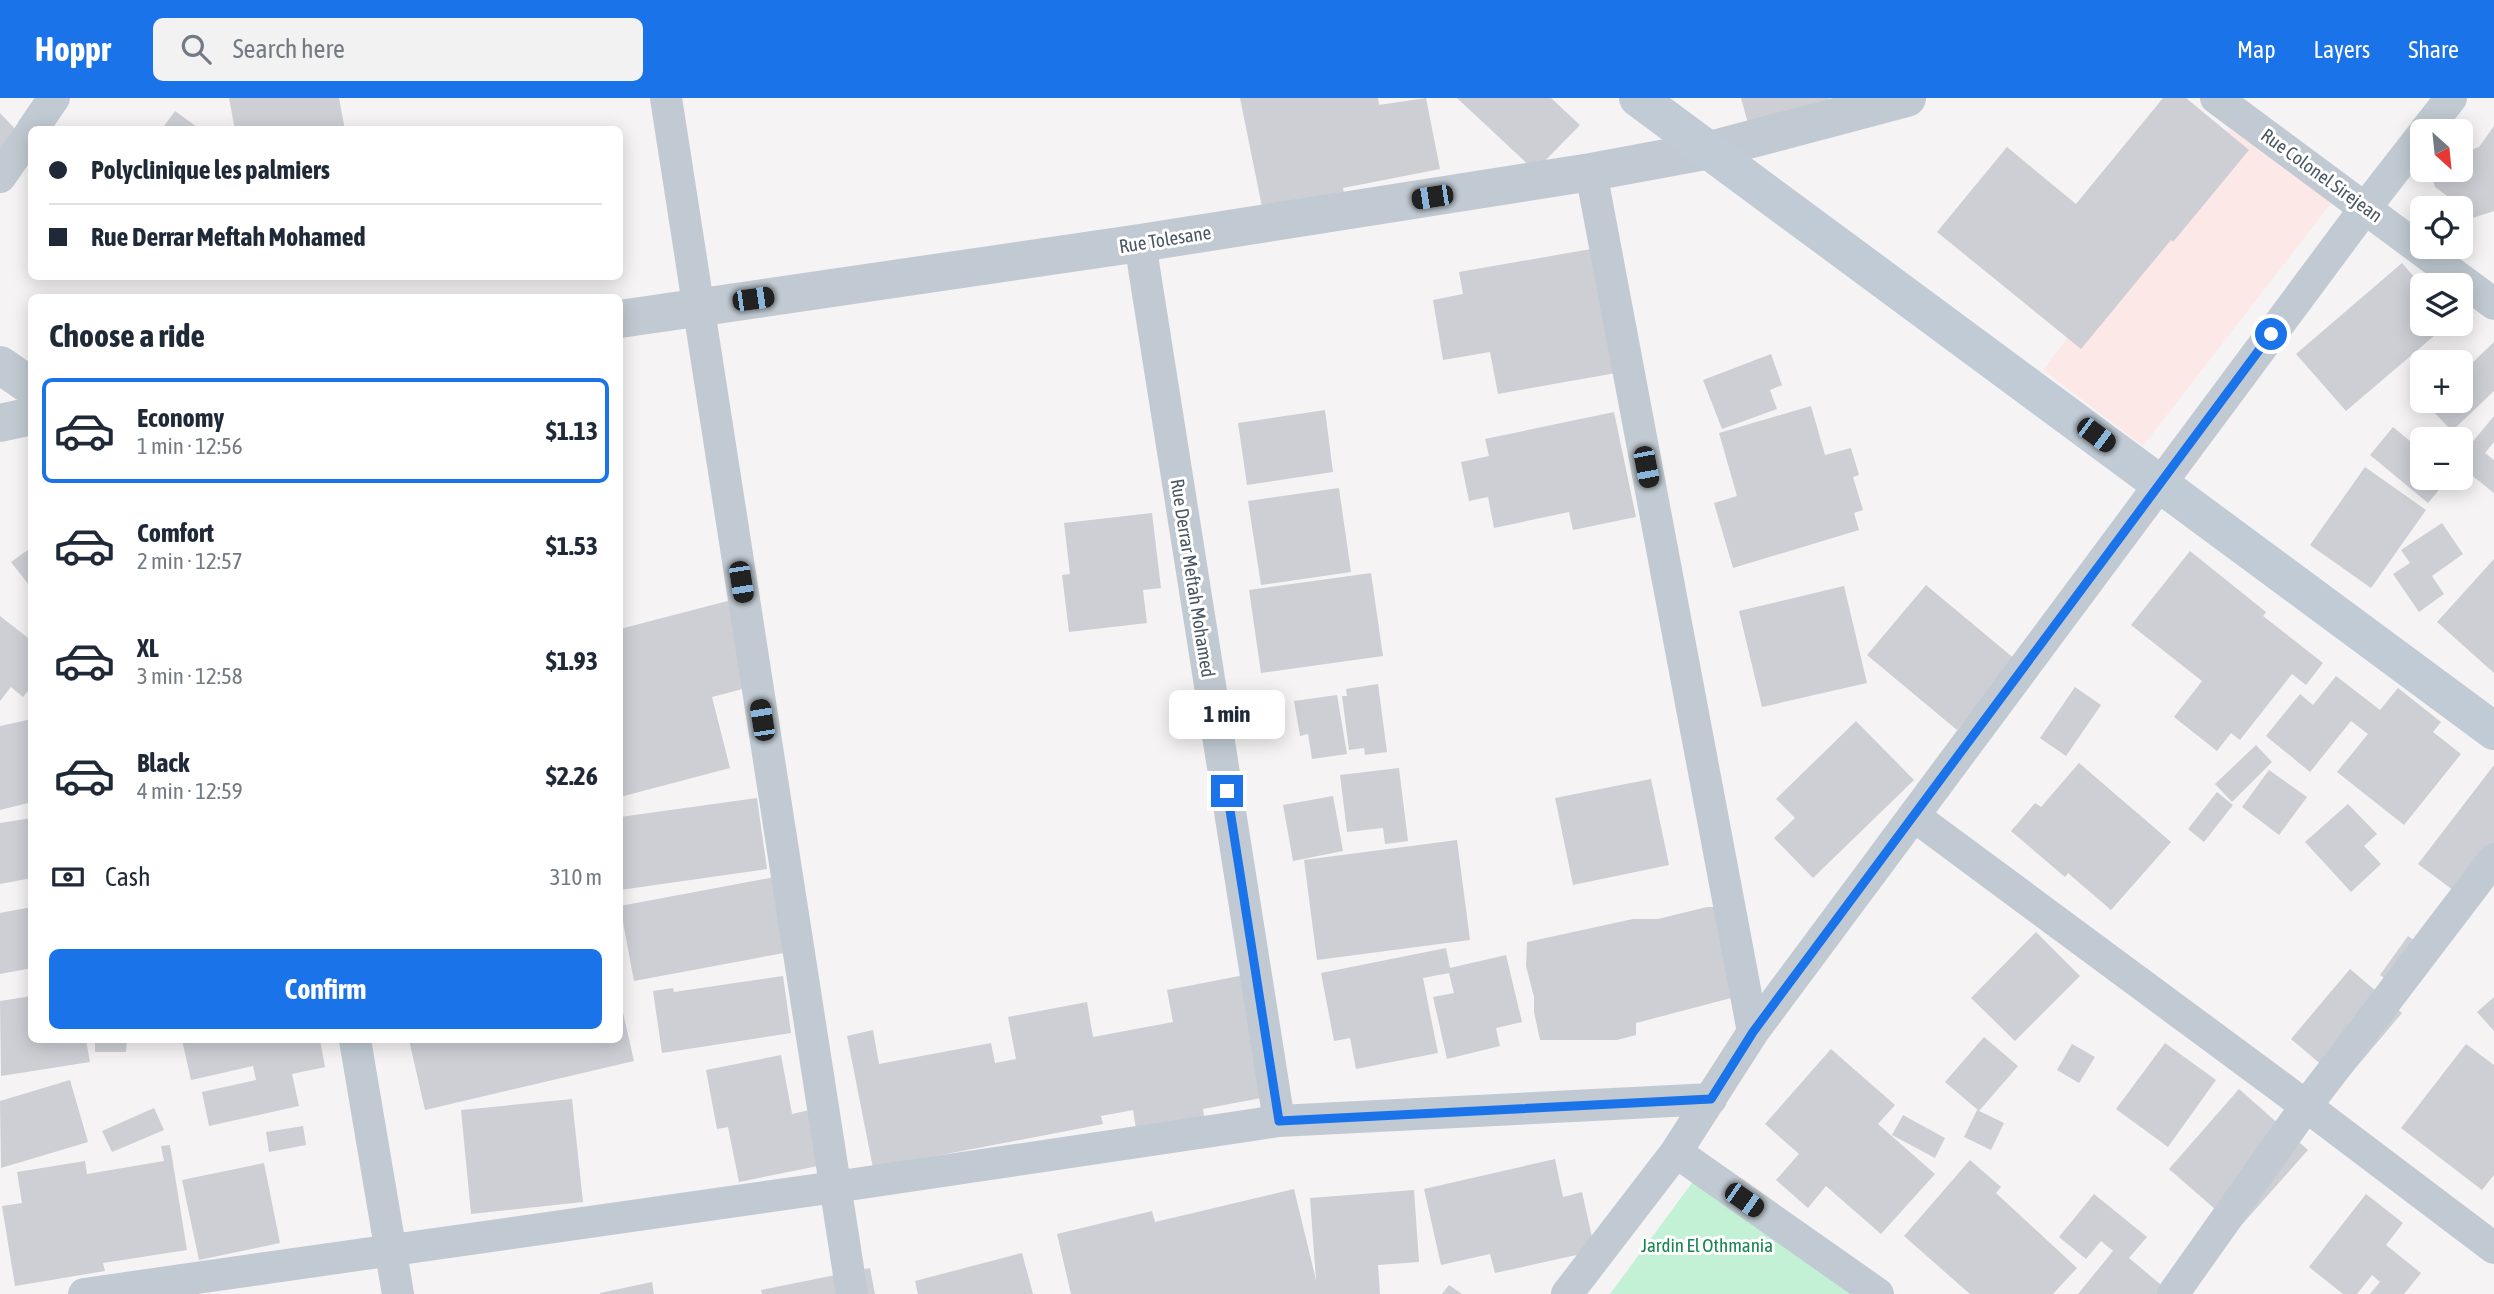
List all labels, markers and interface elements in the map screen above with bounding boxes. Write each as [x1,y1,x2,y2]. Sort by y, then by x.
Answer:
search box [153,18,643,81]
text: Hoppr [35,30,111,68]
icon: search [177,30,215,68]
text: Search here [233,34,345,64]
text: Map [2237,36,2276,63]
text: Layers [2314,36,2370,63]
text: Share [2408,36,2459,63]
north arrow [2410,119,2473,182]
map controls [2410,119,2473,490]
street label: Rue Colonel Sirejean [2257,124,2387,226]
text: Polyclinique les palmiers [91,155,330,185]
car [1410,183,1455,211]
button: locate [2410,196,2473,259]
street label: Rue Tolesane [1117,221,1213,257]
text: Rue Derrar Meftah Mohamed [91,222,366,252]
button: layers [2410,273,2473,336]
car [731,286,776,312]
text: Choose a ride [49,317,205,354]
route start [2255,318,2287,350]
button: + [2410,350,2473,413]
icon: car [53,399,116,462]
text: Economy [137,403,224,433]
car [2073,414,2120,456]
text: $1.13 [546,416,598,446]
button: − [2410,427,2473,490]
text: 1 min · 12:56 [137,433,243,459]
car [1632,444,1661,490]
street label: Rue Derrar Meftah Mohamed [1166,477,1220,679]
icon: car [53,514,116,577]
text: Comfort [137,518,214,548]
text: $1.53 [546,531,598,561]
text: 2 min · 12:57 [137,548,243,574]
car [728,560,755,604]
icon: car [53,629,116,692]
text: XL [137,633,159,663]
text: $1.93 [546,646,598,676]
text: 3 min · 12:58 [137,663,243,689]
callout: 1 min [1169,690,1285,738]
car [749,698,776,742]
text: 1 min [1204,701,1250,727]
icon: car [53,744,116,807]
text: Black [137,748,189,778]
text: $2.26 [546,761,598,791]
route end [1211,775,1243,807]
text: 4 min · 12:59 [137,778,243,804]
icon: cash [49,858,87,896]
text: Cash [105,862,151,892]
text: 310 m [550,864,602,890]
button: Confirm [49,949,602,1029]
car [1721,1179,1768,1221]
park label: Jardin El Othmania [1641,1234,1773,1256]

